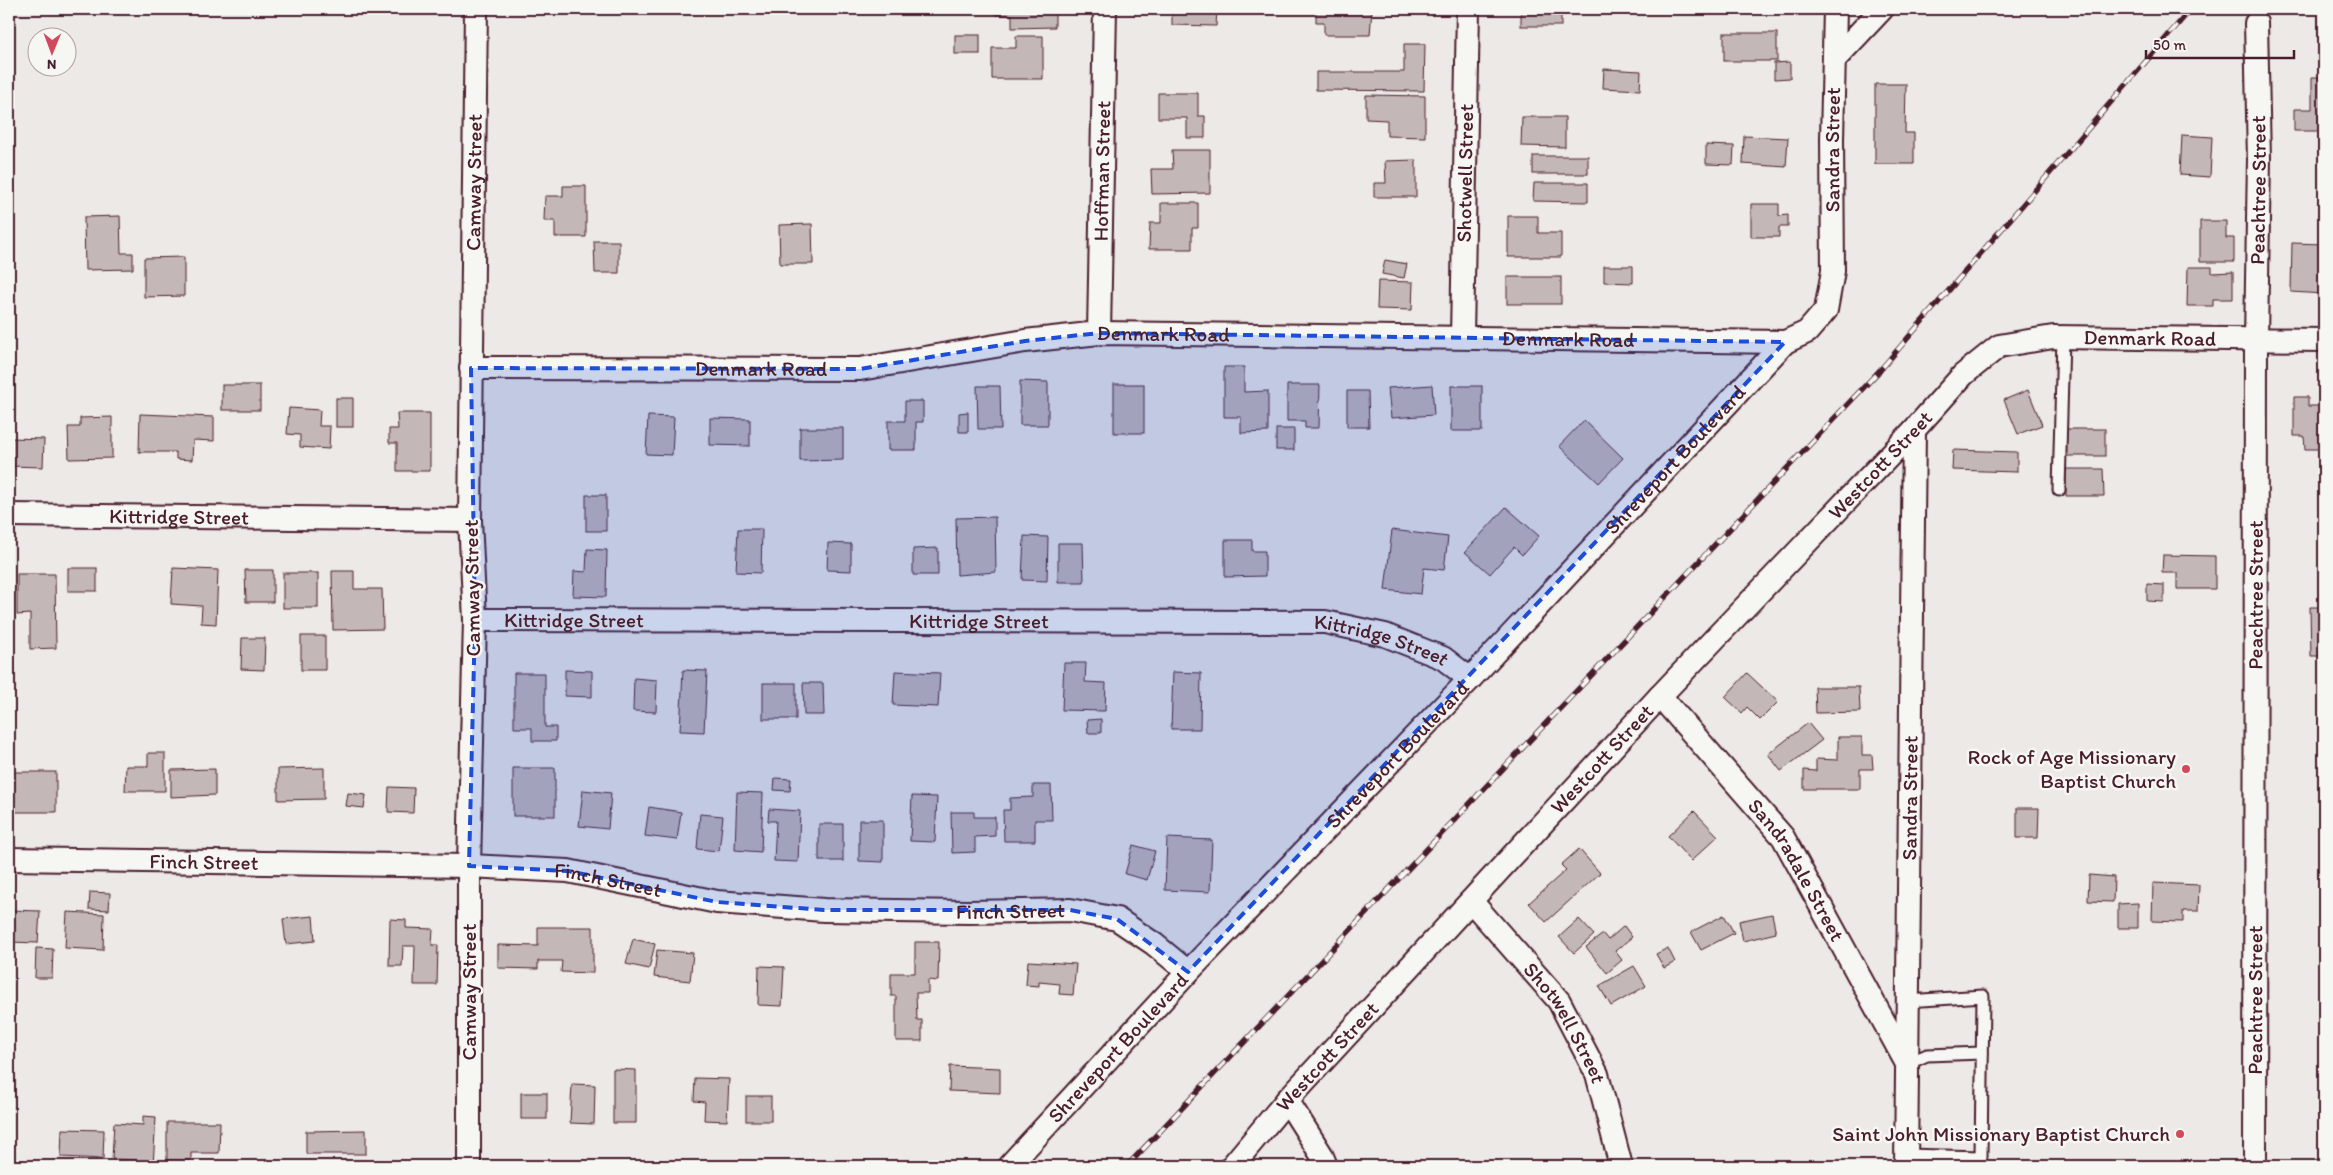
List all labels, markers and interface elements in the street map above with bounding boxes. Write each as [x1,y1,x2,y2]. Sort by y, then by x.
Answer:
north arrow [28,28,78,78]
scale bar [2146,28,2293,60]
text: 50 m [2153,36,2186,54]
text: N [47,56,57,73]
street label: Sandra Street [1819,87,1845,212]
street label: Hoffman Street [1088,100,1115,242]
street label: Shotwell Street [1451,103,1478,243]
street label: Camway Street [460,113,487,251]
street label: Peachtree Street [2244,115,2271,265]
street label: Denmark Road [1097,320,1230,347]
street label: Denmark Road [2083,324,2216,351]
street label: Denmark Road [1502,325,1635,352]
street label: Denmark Road [695,356,827,381]
street label: Shreveport Boulevard [1599,379,1751,539]
street label: Westcott Street [1823,405,1937,524]
street label: Kittridge Street [109,503,249,530]
street label: Camway Street [458,519,485,657]
street label: Peachtree Street [2243,520,2268,670]
street label: Kittridge Street [504,607,644,632]
street label: Kittridge Street [909,608,1049,633]
street label: Kittridge Street [1314,609,1455,671]
street label: Shreveport Boulevard [1320,675,1474,833]
street label: Westcott Street [1545,699,1658,819]
street label: Sandra Street [1896,735,1923,861]
place label: Rock of Age Missionary Baptist Church [1968,744,2176,793]
marker: Rock of Age Missionary Baptist Church [2180,763,2192,775]
street label: Sandradale Street [1743,793,1851,945]
street label: Finch Street [149,848,259,875]
street label: Finch Street [554,857,664,902]
street label: Finch Street [956,897,1065,924]
street label: Camway Street [456,923,481,1061]
street label: Peachtree Street [2242,925,2267,1075]
street label: Shotwell Street [1519,957,1612,1086]
street label: Shreveport Boulevard [1042,967,1194,1128]
street label: Westcott Street [1270,996,1384,1116]
place label: Saint John Missionary Baptist Church [1832,1121,2170,1146]
marker: Saint John Missionary Baptist Church [2174,1128,2186,1140]

